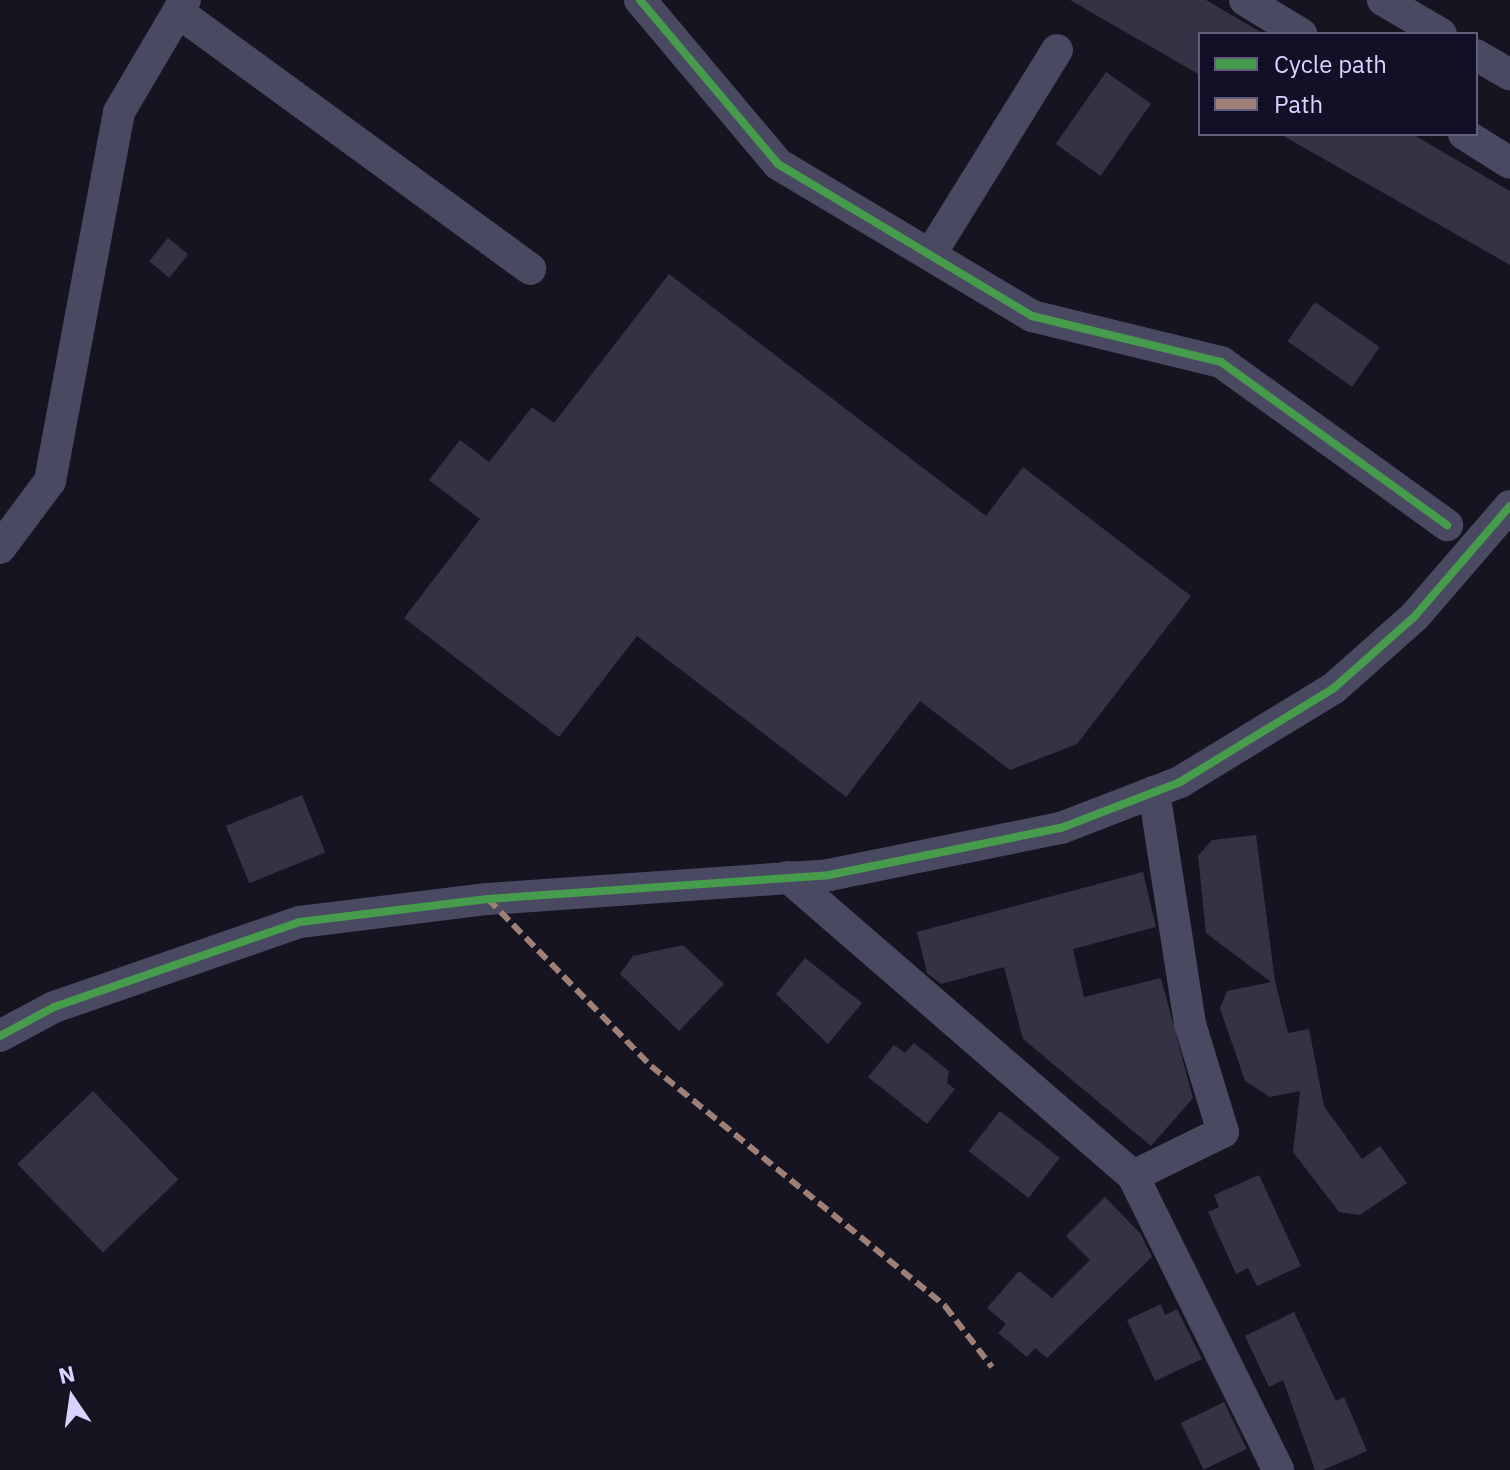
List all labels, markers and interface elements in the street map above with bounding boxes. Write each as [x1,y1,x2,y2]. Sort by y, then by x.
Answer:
legend [1198,32,1478,136]
text: Cycle path [1274,48,1387,80]
text: Path [1274,88,1323,120]
north arrow [32,1358,112,1438]
text: N [55,1358,78,1390]

